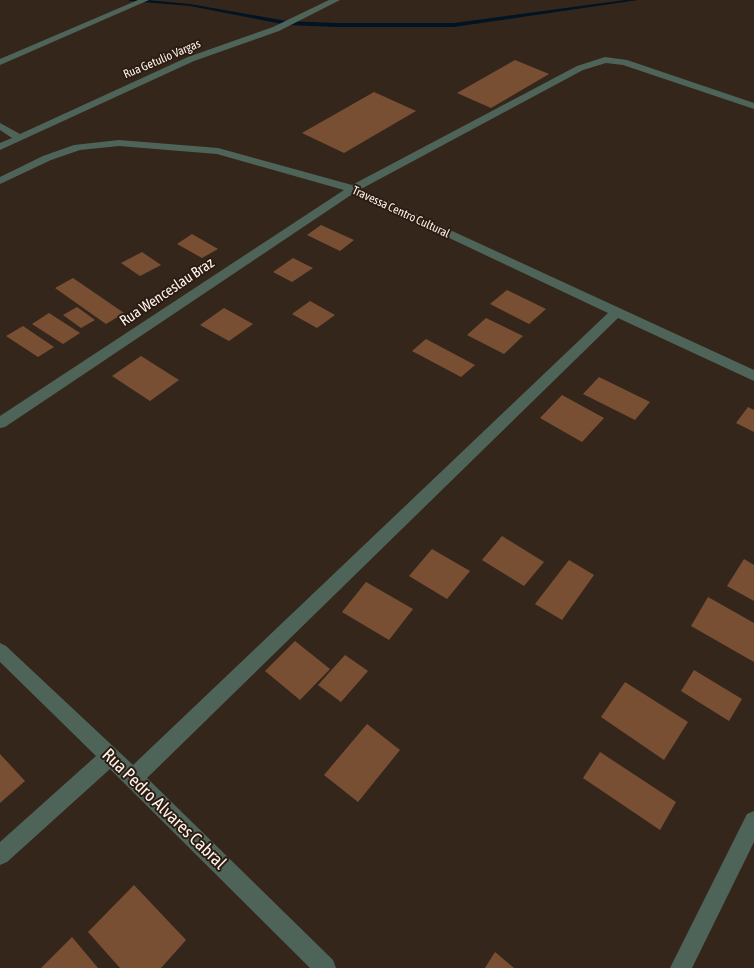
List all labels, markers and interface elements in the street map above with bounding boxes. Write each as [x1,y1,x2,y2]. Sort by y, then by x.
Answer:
street label: Rua Getulio Vargas [121,36,203,82]
street label: Travessa Centro Cultural [350,183,452,241]
street label: Rua Wenceslau Braz [116,254,218,330]
street label: Rua Pedro Alvares Cabral [97,744,231,874]

